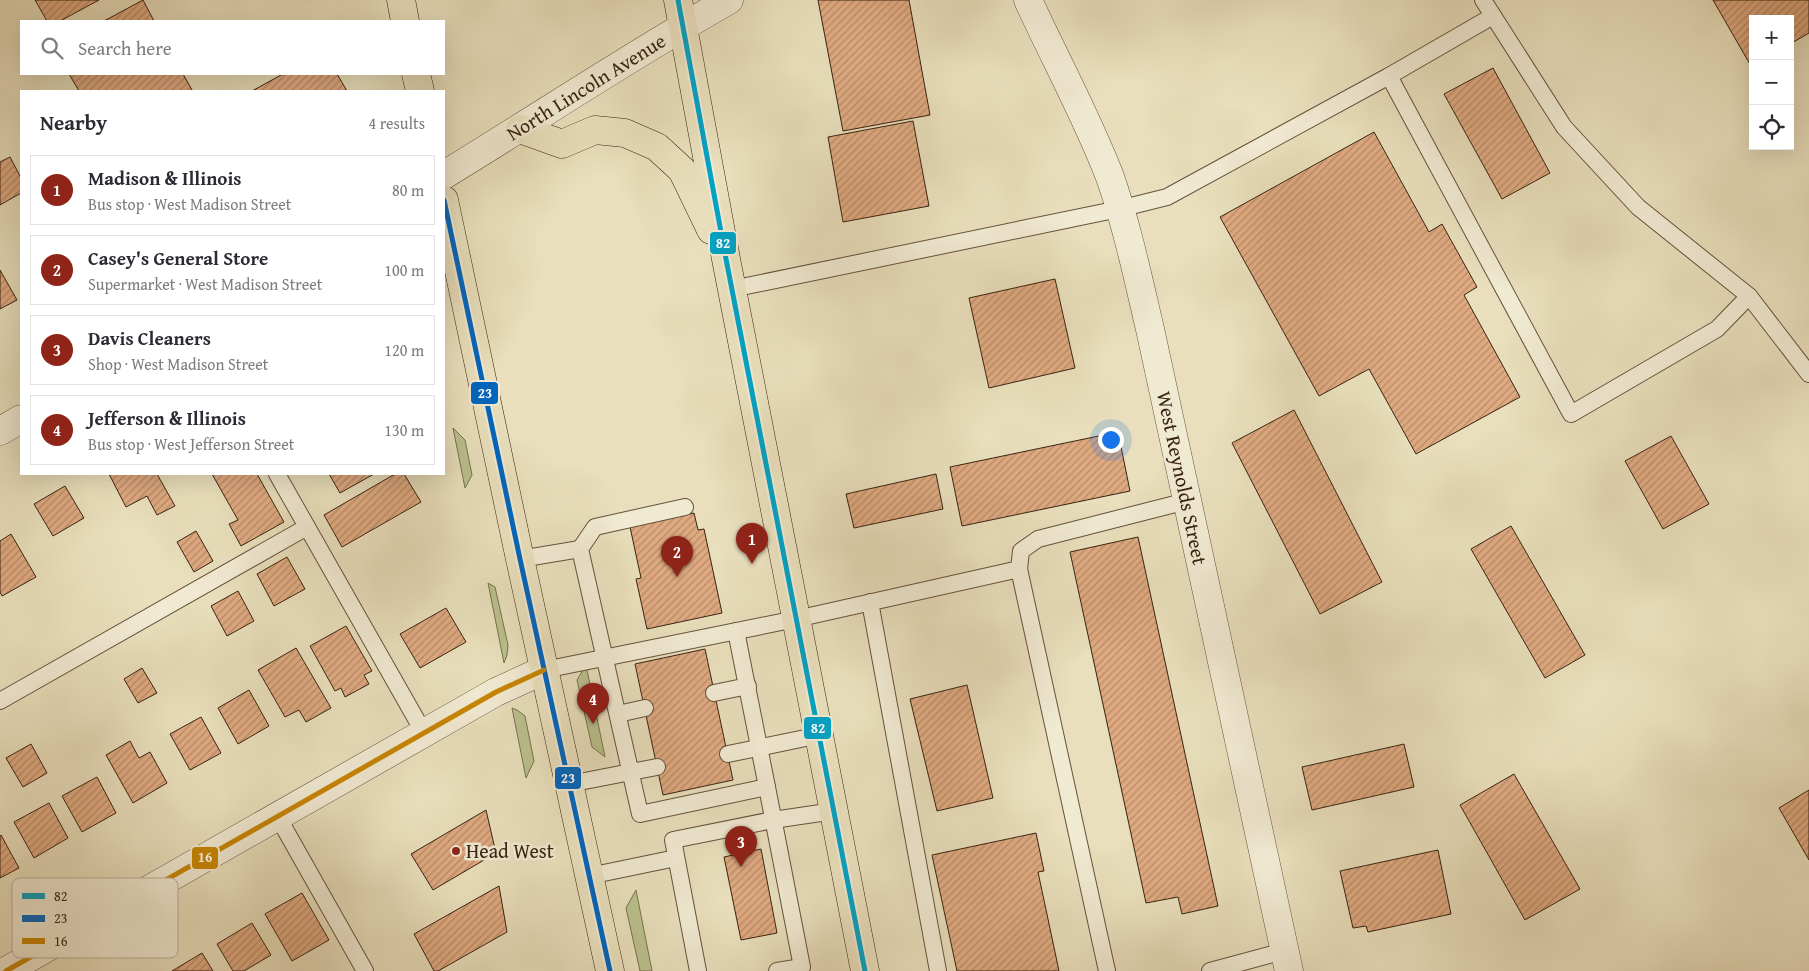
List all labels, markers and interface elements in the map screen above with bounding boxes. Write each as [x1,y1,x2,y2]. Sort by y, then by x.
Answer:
map controls [1749,15,1794,150]
button: + [1749,15,1794,60]
search box [20,20,445,75]
street label: North Lincoln Avenue [501,26,671,147]
icon: search [38,34,66,62]
text: Search here [78,34,172,62]
button: − [1749,60,1794,105]
button: locate [1749,105,1794,150]
text: Nearby [40,107,107,138]
text: 4 results [368,111,425,135]
text: Madison & Illinois [88,164,242,192]
text: 1 [53,178,61,202]
text: 80 m [392,178,424,202]
text: Bus stop · West Madison Street [88,192,291,216]
line badge: 82 [709,231,737,255]
text: 82 [716,233,730,253]
text: Casey's General Store [88,244,268,272]
text: 2 [53,258,61,282]
text: 100 m [384,258,424,282]
text: Supermarket · West Madison Street [88,272,322,296]
text: Davis Cleaners [88,324,211,352]
text: 3 [53,338,61,362]
text: 120 m [384,338,424,362]
text: Shop · West Madison Street [88,352,269,376]
line badge: 23 [470,381,499,405]
text: 23 [478,383,492,403]
street label: West Reynolds Street [1150,389,1215,567]
text: Jefferson & Illinois [88,404,246,432]
text: 4 [53,418,61,442]
text: 130 m [384,418,424,442]
your location [1098,427,1124,453]
text: Bus stop · West Jefferson Street [88,432,295,456]
pin: 1 [736,523,768,564]
pin: 2 [661,536,693,577]
pin: 4 [577,683,609,724]
line badge: 82 [803,716,832,740]
text: 82 [811,718,825,738]
line badge: 23 [554,766,582,790]
text: 23 [561,768,575,788]
pin: 3 [725,826,757,867]
place label: Head West [466,836,554,865]
marker: Head West [450,845,462,857]
line badge: 16 [191,846,219,870]
text: 16 [198,847,212,867]
legend [12,878,178,958]
text: 82 [54,886,67,906]
text: 23 [54,908,67,928]
text: 16 [54,931,68,951]

